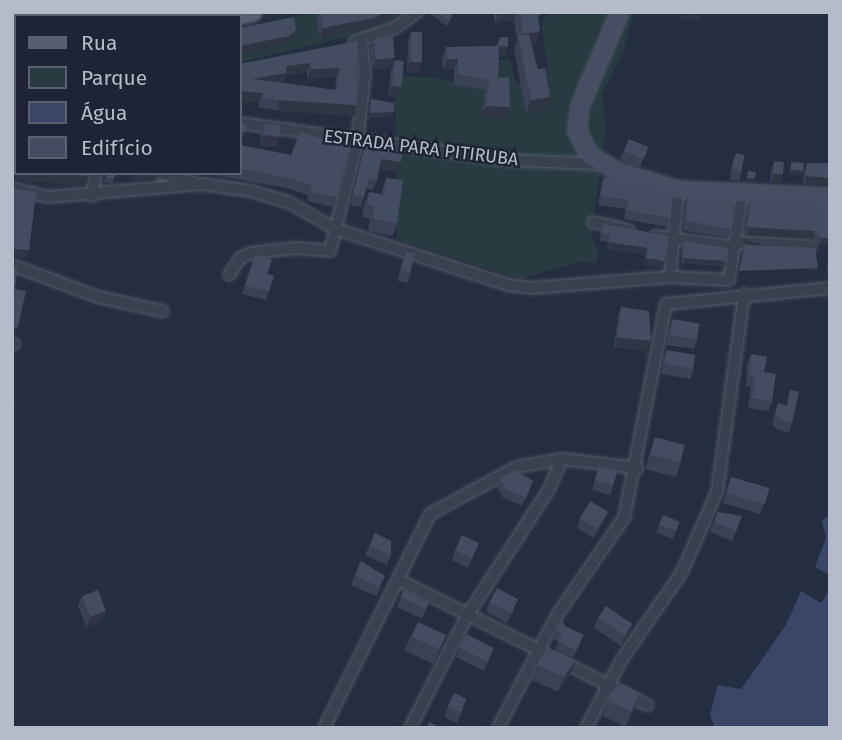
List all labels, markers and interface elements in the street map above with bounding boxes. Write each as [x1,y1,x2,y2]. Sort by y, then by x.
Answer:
legend [14,14,242,175]
text: Rua [81,30,117,56]
text: Parque [81,65,147,91]
text: Água [81,100,127,126]
street label: ESTRADA PARA PITIRUBA [323,125,519,171]
text: Edifício [81,135,153,161]

